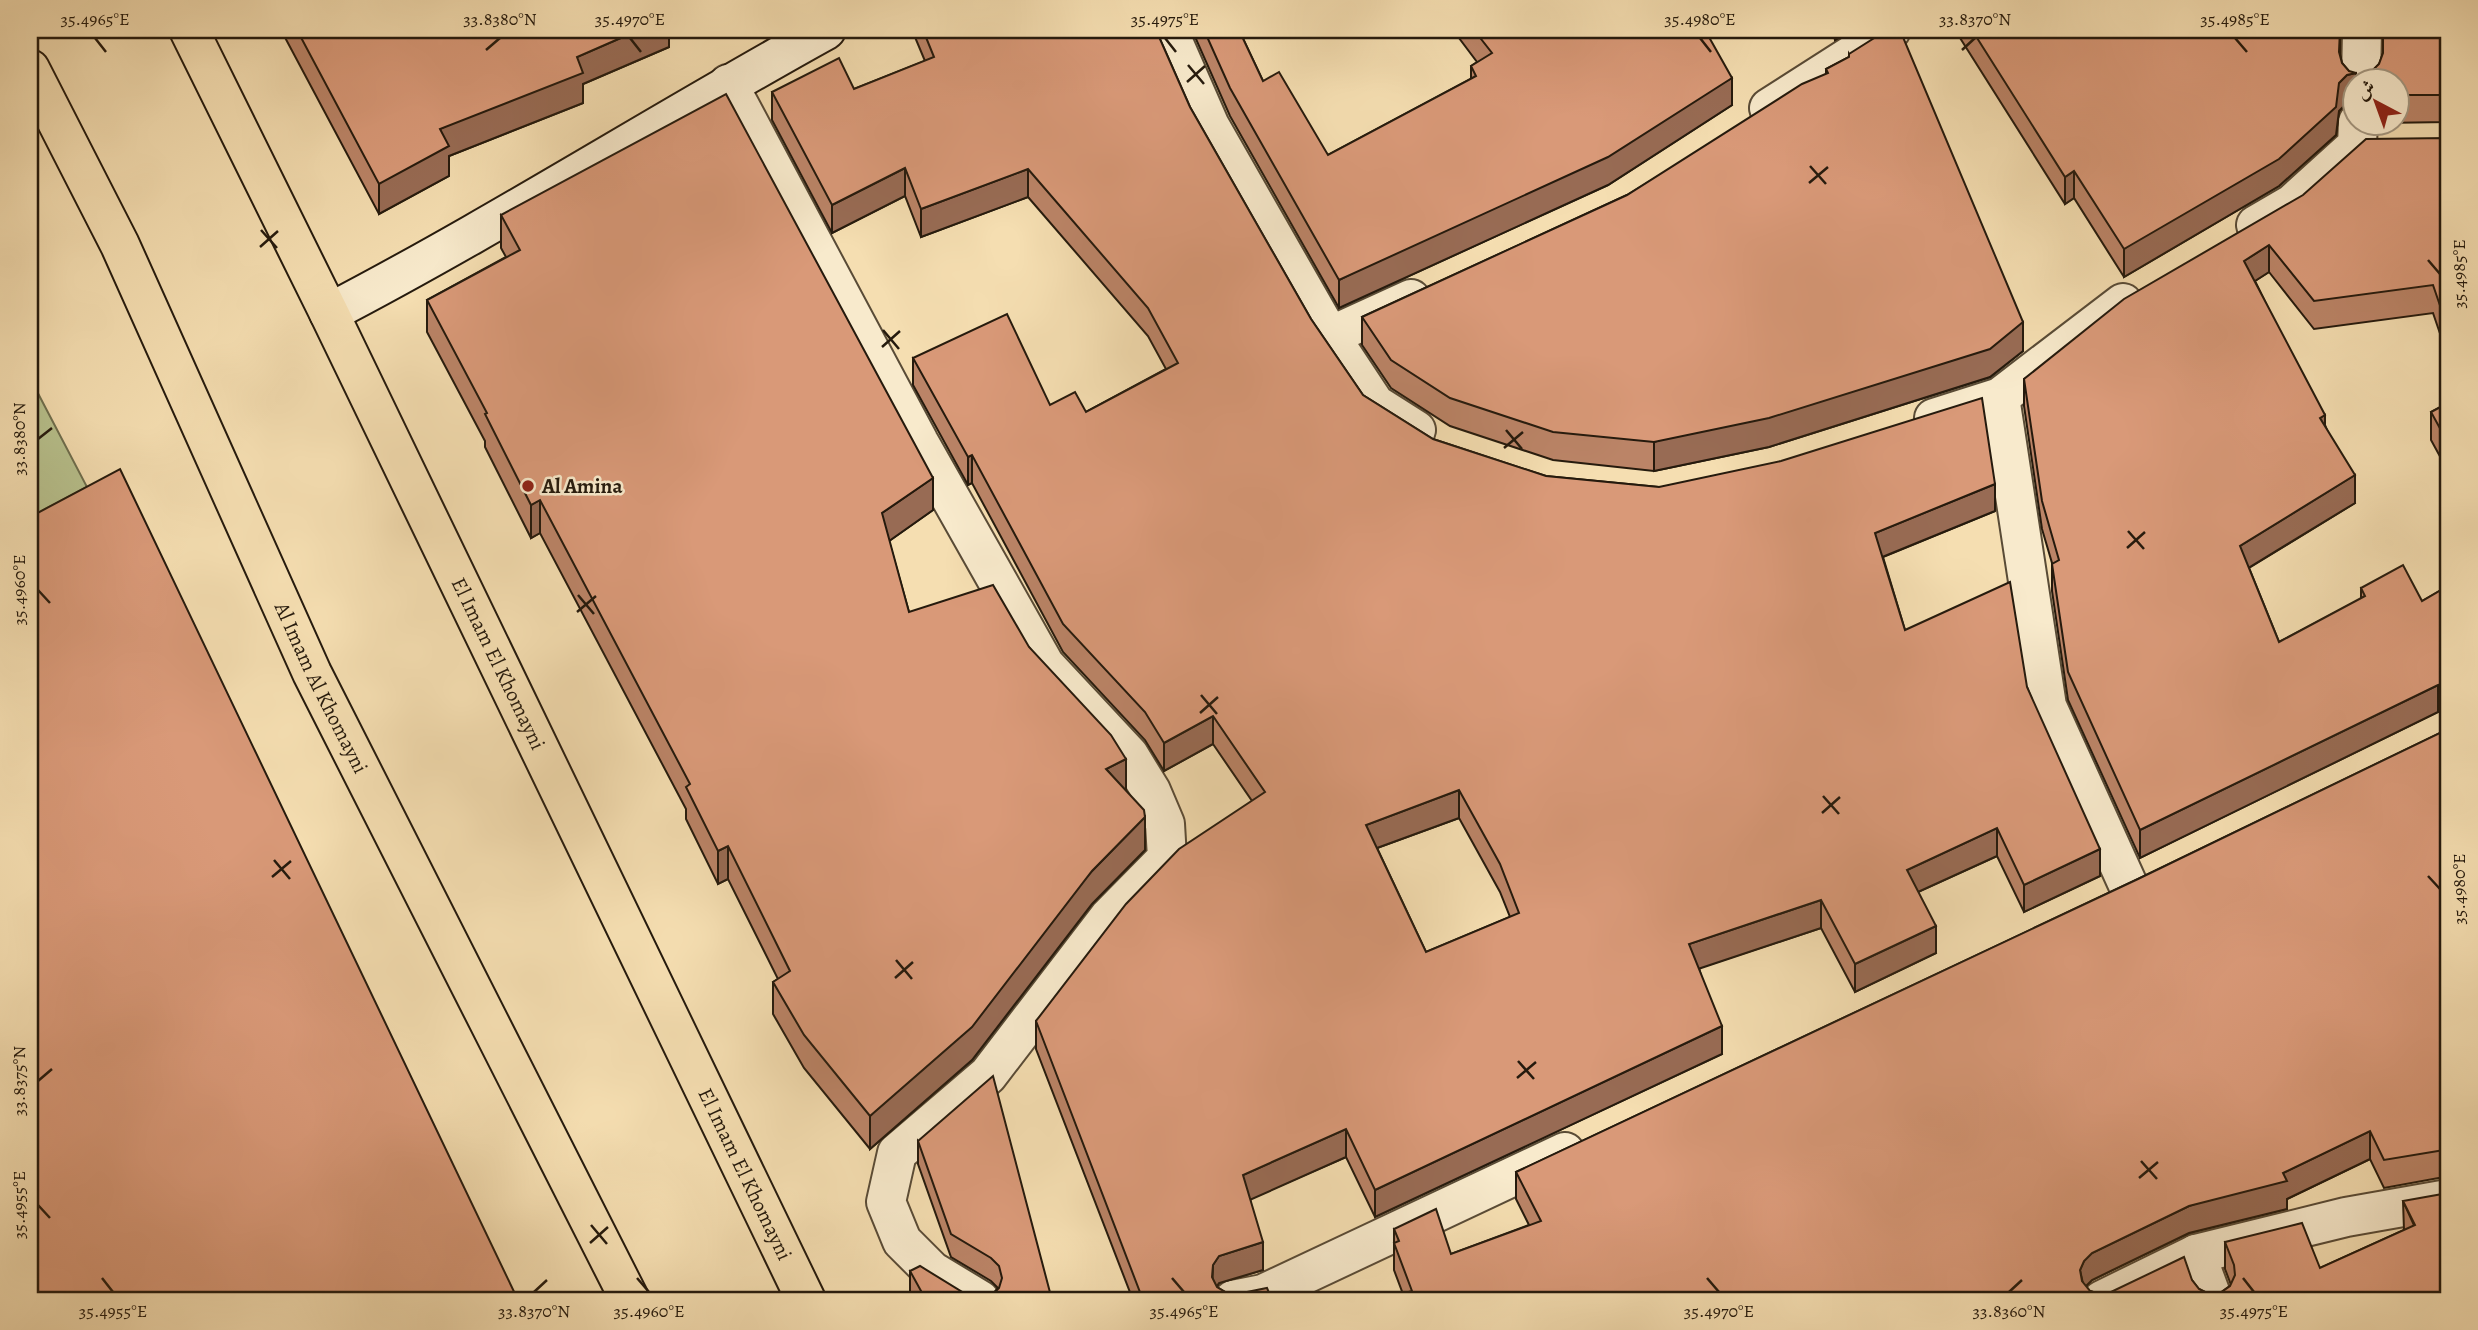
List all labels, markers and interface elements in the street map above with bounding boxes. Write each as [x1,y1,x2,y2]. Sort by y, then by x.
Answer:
text: 35.4965°E [60,7,130,31]
text: 33.8380°N [463,7,537,31]
text: 35.4970°E [595,7,665,31]
text: 35.4975°E [1131,7,1199,31]
text: 35.4980°E [1664,7,1736,31]
text: 33.8370°N [1939,7,2011,31]
text: 35.4985°E [2200,7,2270,31]
north arrow [2342,66,2412,136]
text: ش [2350,74,2381,106]
text: 35.4985°E [2447,239,2471,309]
text: 33.8380°N [7,402,31,476]
place label: Al Amina [541,472,623,500]
marker: Al Amina [520,478,536,494]
text: 35.4960°E [7,554,31,626]
street label: El Imam El Khomayni [445,573,552,754]
street label: Al Imam Al Khomayni [268,597,375,778]
text: 35.4980°E [2447,853,2471,925]
text: 33.8375°N [7,1046,31,1116]
street label: El Imam El Khomayni [692,1083,799,1265]
text: 35.4955°E [7,1171,31,1239]
text: 35.4955°E [79,1299,147,1323]
text: 33.8370°N [498,1299,570,1323]
text: 35.4960°E [613,1299,685,1323]
text: 35.4965°E [1149,1299,1219,1323]
text: 35.4970°E [1684,1299,1754,1323]
text: 33.8360°N [1973,1299,2046,1323]
text: 35.4975°E [2220,1299,2288,1323]

